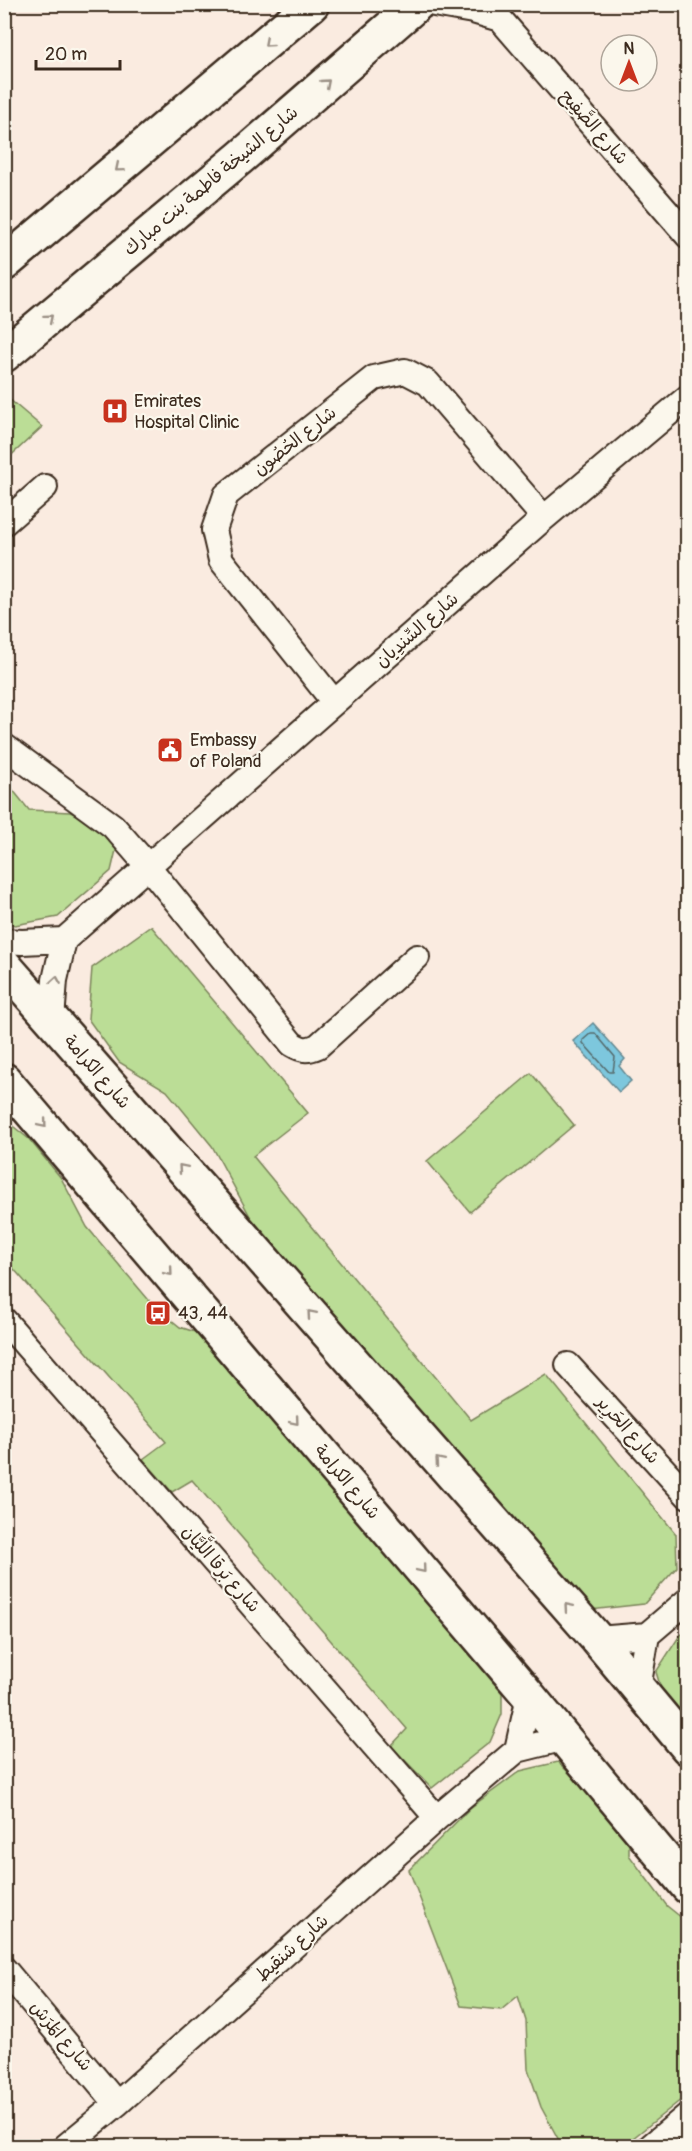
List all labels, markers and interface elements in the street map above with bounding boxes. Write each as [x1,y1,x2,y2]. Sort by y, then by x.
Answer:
scale bar [36,33,120,71]
north arrow [599,33,659,93]
one-way arrow [264,35,275,46]
text: N [624,39,635,59]
text: 20 m [45,43,87,66]
one-way arrow [319,79,330,90]
street label: شارع الصَّفِيح [555,84,633,169]
street label: شارع الشيخة فاطمة بنت مبارك [119,101,303,261]
one-way arrow [115,161,126,172]
one-way arrow [42,314,53,325]
place label: Emirates Hospital Clinic [134,390,240,434]
hospital icon: Emirates Hospital Clinic [100,396,130,426]
street label: شارع الحُصُون [249,401,341,481]
street label: شارع السِّندِيان [370,587,464,673]
place label: Embassy of Poland [190,729,262,773]
public building icon: Embassy of Poland [155,735,185,765]
one-way arrow [49,975,61,984]
street label: شارع الكرامة [59,1030,135,1114]
one-way arrow [36,1117,47,1128]
one-way arrow [178,1164,189,1175]
one-way arrow [162,1265,173,1276]
bus stop icon: 43, 44 [143,1298,173,1328]
place label: 43, 44 [178,1302,228,1325]
one-way arrow [307,1310,318,1321]
street label: شارع الحَرِير [590,1390,665,1469]
one-way arrow [288,1414,299,1425]
street label: شارع الكرامة [309,1440,385,1524]
one-way arrow [436,1457,447,1468]
street label: شارع بَرقا اللَّيَّان [177,1517,269,1618]
one-way arrow [415,1562,426,1573]
one-way arrow [564,1603,575,1614]
street label: شارع شنقيط [251,1909,333,1987]
street label: شارع المَرَش [25,1996,97,2076]

